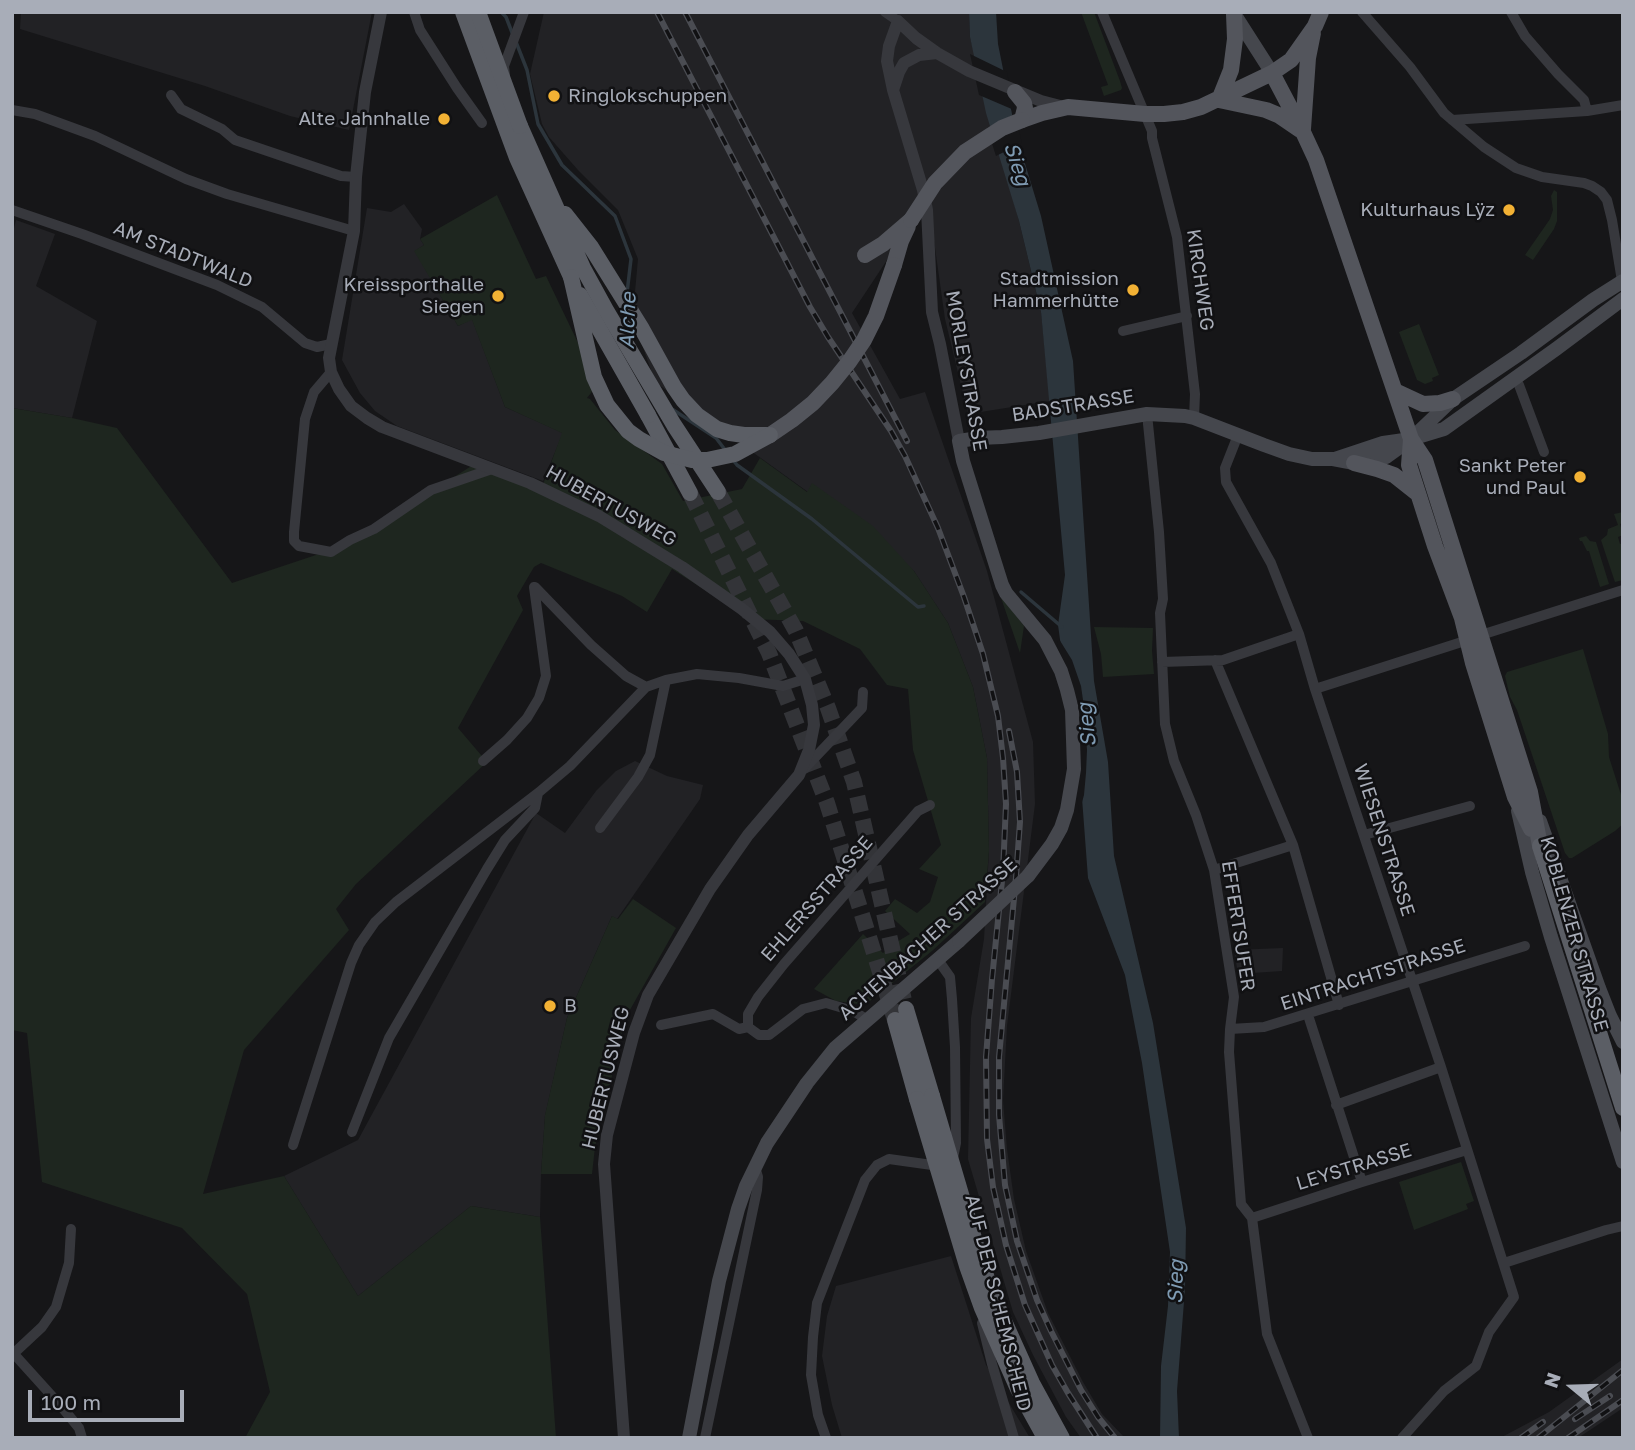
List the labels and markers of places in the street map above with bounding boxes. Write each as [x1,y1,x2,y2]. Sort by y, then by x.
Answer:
place label: Ringlokschuppen [568,85,727,107]
marker: Ringlokschuppen [546,88,562,104]
place label: Alte Jahnhalle [299,108,430,130]
marker: Alte Jahnhalle [436,111,452,127]
place label: Kulturhaus Lÿz [1360,199,1495,221]
marker: Kulturhaus Lÿz [1501,202,1517,218]
place label: Stadtmission Hammerhütte [993,268,1119,312]
place label: Kreissporthalle Siegen [344,274,484,318]
marker: Stadtmission Hammerhütte [1125,282,1141,298]
marker: Kreissporthalle Siegen [490,288,506,304]
place label: Sankt Peter und Paul [1459,455,1566,499]
marker: Sankt Peter und Paul [1572,469,1588,485]
place label: B [564,995,577,1017]
marker: B [542,998,558,1014]

